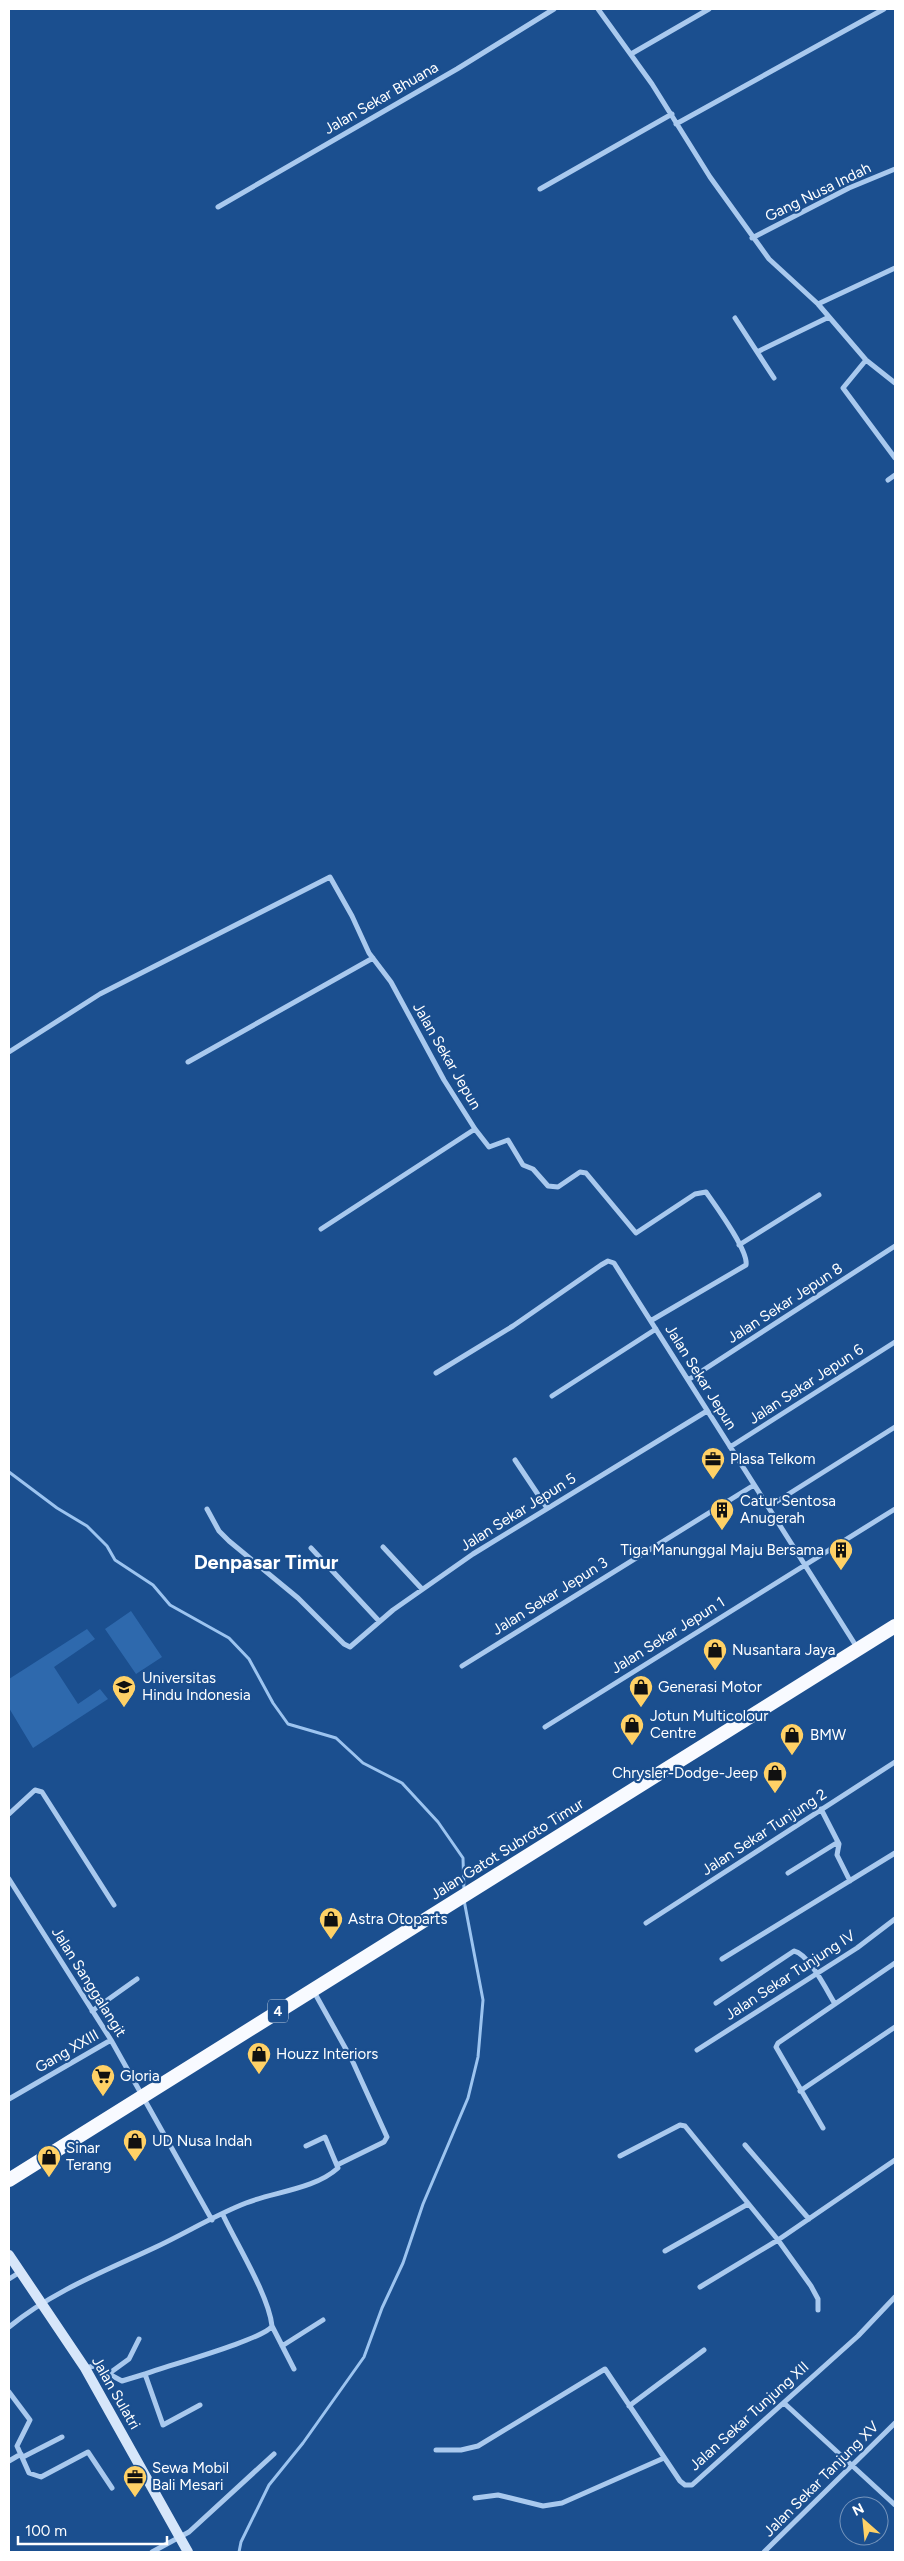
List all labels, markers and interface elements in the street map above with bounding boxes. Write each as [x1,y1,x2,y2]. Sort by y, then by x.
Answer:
street label: Jalan Sekar Bhuana [321,58,441,138]
street label: Gang Nusa Indah [762,159,874,225]
street label: Jalan Sekar Jepun [409,999,485,1113]
street label: Jalan Sekar Jepun 8 [724,1259,846,1347]
street label: Jalan Sekar Jepun [661,1321,741,1433]
street label: Jalan Sekar Jepun 6 [745,1340,867,1428]
office icon: Plasa Telkom [700,1446,726,1480]
place label: Plasa Telkom [730,1450,815,1468]
street label: Jalan Sekar Jepun 5 [457,1469,579,1555]
place label: Catur Sentosa Anugerah [740,1492,836,1527]
building icon: Catur Sentosa Anugerah [709,1497,735,1531]
building icon: Tiga Manunggal Maju Bersama [828,1537,854,1571]
place label: Tiga Manunggal Maju Bersama [620,1541,824,1559]
district label: Denpasar Timur [194,1550,339,1574]
street label: Jalan Sekar Jepun 3 [489,1553,611,1639]
street label: Jalan Sekar Jepun 1 [608,1593,728,1677]
shop icon: Nusantara Jaya [702,1637,728,1671]
place label: Nusantara Jaya [732,1641,835,1659]
place label: Universitas Hindu Indonesia [142,1669,251,1704]
school or university icon: Universitas Hindu Indonesia [111,1674,137,1708]
shop icon: Generasi Motor [628,1674,654,1708]
place label: Generasi Motor [658,1678,762,1696]
place label: Jotun Multicolour Centre [650,1707,768,1742]
shop icon: Jotun Multicolour Centre [619,1712,645,1746]
shop icon: BMW [779,1722,805,1756]
place label: BMW [810,1726,847,1744]
shop icon: Chrysler-Dodge-Jeep [762,1760,788,1794]
place label: Chrysler-Dodge-Jeep [612,1764,758,1782]
street label: Jalan Sekar Tunjung 2 [698,1785,830,1879]
street label: Jalan Gatot Subroto Timur [427,1794,587,1904]
shop icon: Astra Otoparts [318,1906,344,1940]
place label: Astra Otoparts [348,1910,447,1928]
street label: Jalan Sanggalangit [48,1924,130,2041]
street label: Jalan Sekar Tunjung IV [722,1926,859,2024]
road number: 4 [268,2000,288,2022]
street label: Gang XXIII [32,2026,102,2076]
shop icon: Houzz Interiors [246,2041,272,2075]
place label: Houzz Interiors [276,2045,378,2063]
supermarket icon: Gloria [90,2063,116,2097]
place label: Gloria [120,2067,160,2085]
shop icon: UD Nusa Indah [122,2128,148,2162]
place label: UD Nusa Indah [152,2132,252,2150]
place label: Sinar Terang [66,2139,111,2174]
shop icon: Sinar Terang [36,2144,62,2178]
street label: Jalan Sulatri [88,2353,144,2433]
street label: Jalan Sekar Tunjung XII [686,2358,812,2474]
street label: Jalan Sekar Tanjung XV [760,2417,883,2540]
place label: Sewa Mobil Bali Mesari [152,2459,229,2494]
office icon: Sewa Mobil Bali Mesari [122,2464,148,2498]
north arrow [839,2496,889,2546]
text: N [850,2500,867,2520]
scale bar [18,2514,166,2546]
text: 100 m [25,2522,67,2540]

